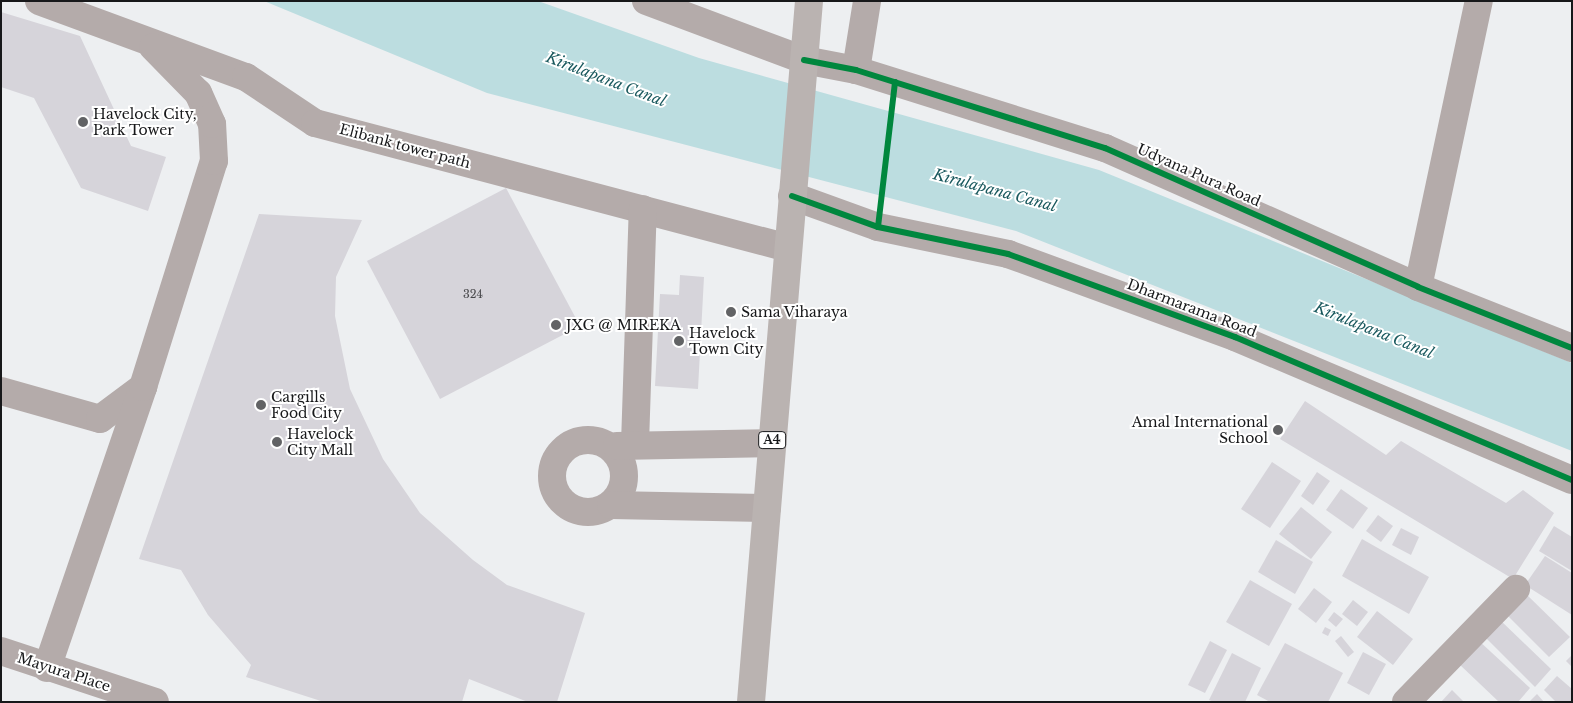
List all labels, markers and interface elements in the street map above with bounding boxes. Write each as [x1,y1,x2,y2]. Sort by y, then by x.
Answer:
water label: Kirulapana Canal [543,48,669,110]
place label: Havelock City, Park Tower [93,106,197,138]
marker: Havelock City, Park Tower [77,116,89,128]
street label: Elibank tower path [337,120,473,172]
street label: Udyana Pura Road [1135,140,1263,210]
water label: Kirulapana Canal [931,165,1059,215]
street label: Dharmarama Road [1125,276,1259,340]
house number: 324 [463,287,483,301]
water label: Kirulapana Canal [1312,298,1436,362]
place label: Sama Viharaya [741,304,848,320]
marker: Sama Viharaya [725,306,737,318]
place label: JXG @ MIREKA [566,317,681,333]
marker: JXG @ MIREKA [550,319,562,331]
place label: Havelock Town City [689,325,763,358]
marker: Havelock Town City [673,335,685,347]
place label: Cargills Food City [271,389,342,422]
marker: Cargills Food City [255,399,267,411]
place label: Amal International School [1132,414,1268,447]
marker: Amal International School [1272,424,1284,436]
place label: Havelock City Mall [287,426,354,458]
road number: A4 [757,430,787,450]
marker: Havelock City Mall [271,436,283,448]
street label: Mayura Place [15,649,113,695]

